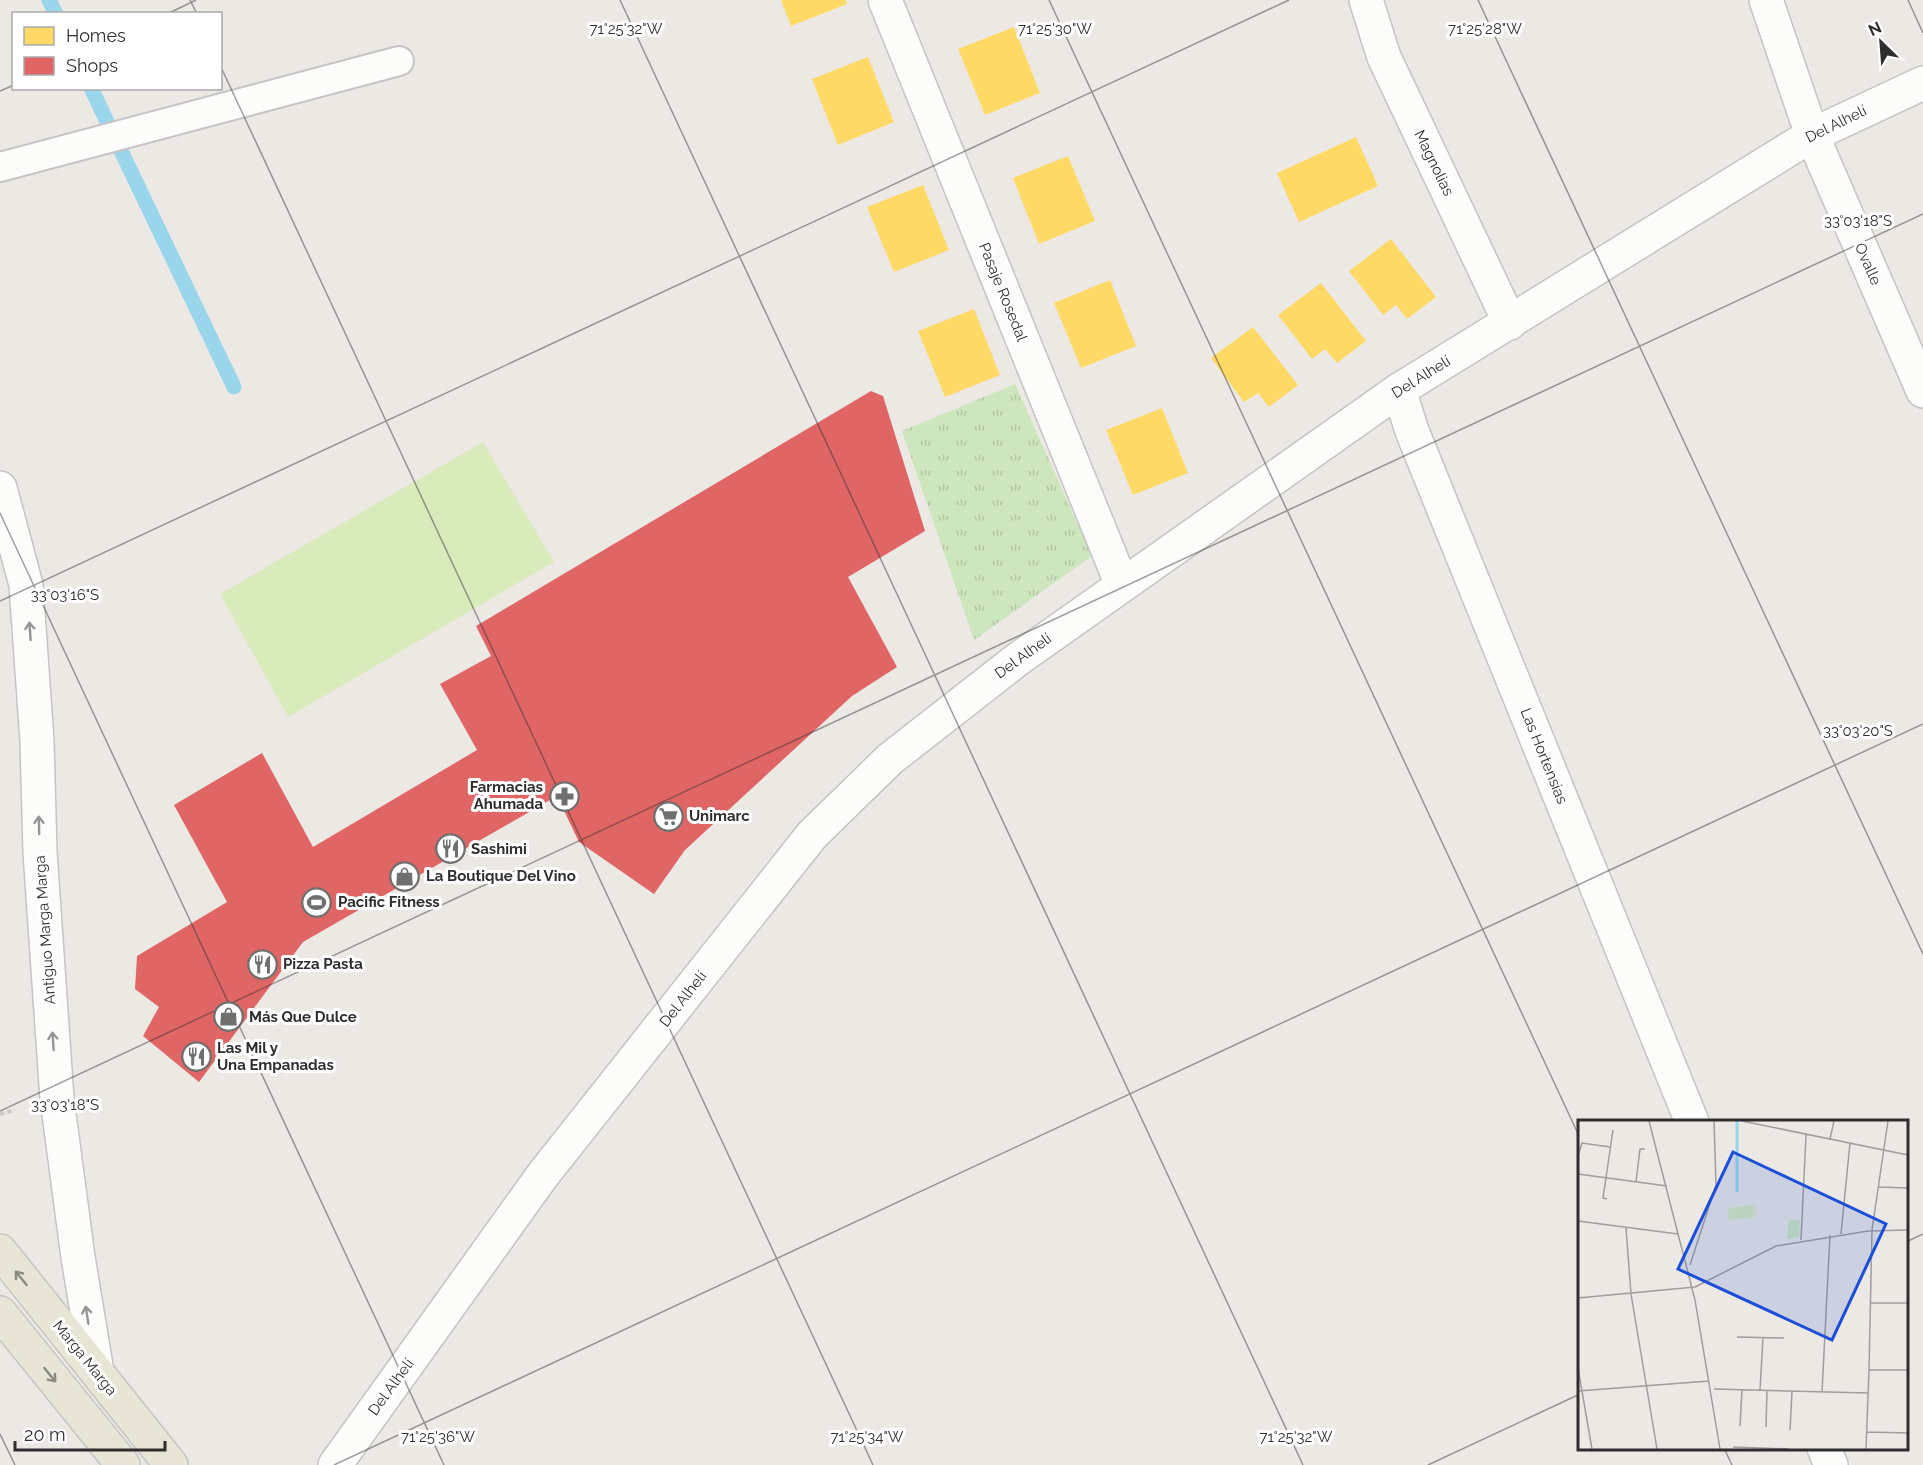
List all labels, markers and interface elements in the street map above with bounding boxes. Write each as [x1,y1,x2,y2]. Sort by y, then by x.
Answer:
legend [12,12,222,90]
north arrow [1851,12,1911,72]
text: N [1865,18,1884,40]
text: 71°25'32"W [590,20,663,38]
text: 71°25'30"W [1018,20,1092,38]
text: 71°25'28"W [1448,20,1522,38]
text: Homes [66,25,126,46]
text: Shops [66,55,118,76]
street label: Del Alhelí [1803,101,1870,146]
street label: Magnolias [1410,127,1458,199]
text: 33°03'18"S [1824,212,1892,230]
street label: Pasaje Rosedal [975,240,1031,345]
street label: Ovalle [1851,240,1885,288]
street label: Del Alhelí [1388,352,1454,402]
text: 33°03'16"S [31,586,99,604]
one-way arrow [24,621,35,641]
street label: Del Alhelí [991,629,1055,683]
street label: Las Hortensias [1517,706,1571,806]
text: 33°03'20"S [1823,722,1893,740]
place label: Farmacias Ahumada [470,778,543,813]
pharmacy icon: Farmacias Ahumada [548,780,580,812]
supermarket icon: Unimarc [652,800,684,832]
place label: Unimarc [689,807,750,825]
one-way arrow [33,816,45,836]
restaurant icon: Sashimi [434,833,466,865]
place label: Sashimi [471,840,527,858]
street label: Antiguo Marga Marga [31,855,59,1005]
shop icon: La Boutique Del Vino [389,860,421,892]
place label: La Boutique Del Vino [426,867,576,885]
sports icon: Pacific Fitness [301,886,333,918]
place label: Pacific Fitness [338,893,440,911]
restaurant icon: Pizza Pasta [246,948,278,980]
place label: Pizza Pasta [283,955,363,973]
street label: Del Alhelí [656,967,711,1030]
shop icon: Más Que Dulce [212,1001,244,1033]
place label: Más Que Dulce [249,1008,357,1026]
one-way arrow [47,1031,58,1051]
place label: Las Mil y Una Empanadas [217,1039,334,1074]
restaurant icon: Las Mil y Una Empanadas [180,1041,212,1073]
text: 33°03'18"S [31,1096,99,1114]
inset map [1578,1120,1908,1450]
one-way arrow [15,1270,28,1286]
one-way arrow [82,1305,93,1325]
street label: Marga Marga [49,1317,121,1399]
street label: Del Alhelí [364,1355,418,1419]
one-way arrow [43,1367,57,1382]
scale bar [15,1414,165,1452]
text: 20 m [24,1424,66,1445]
text: 71°25'36"W [401,1428,475,1446]
text: 71°25'34"W [830,1428,904,1446]
text: 71°25'32"W [1260,1428,1333,1446]

